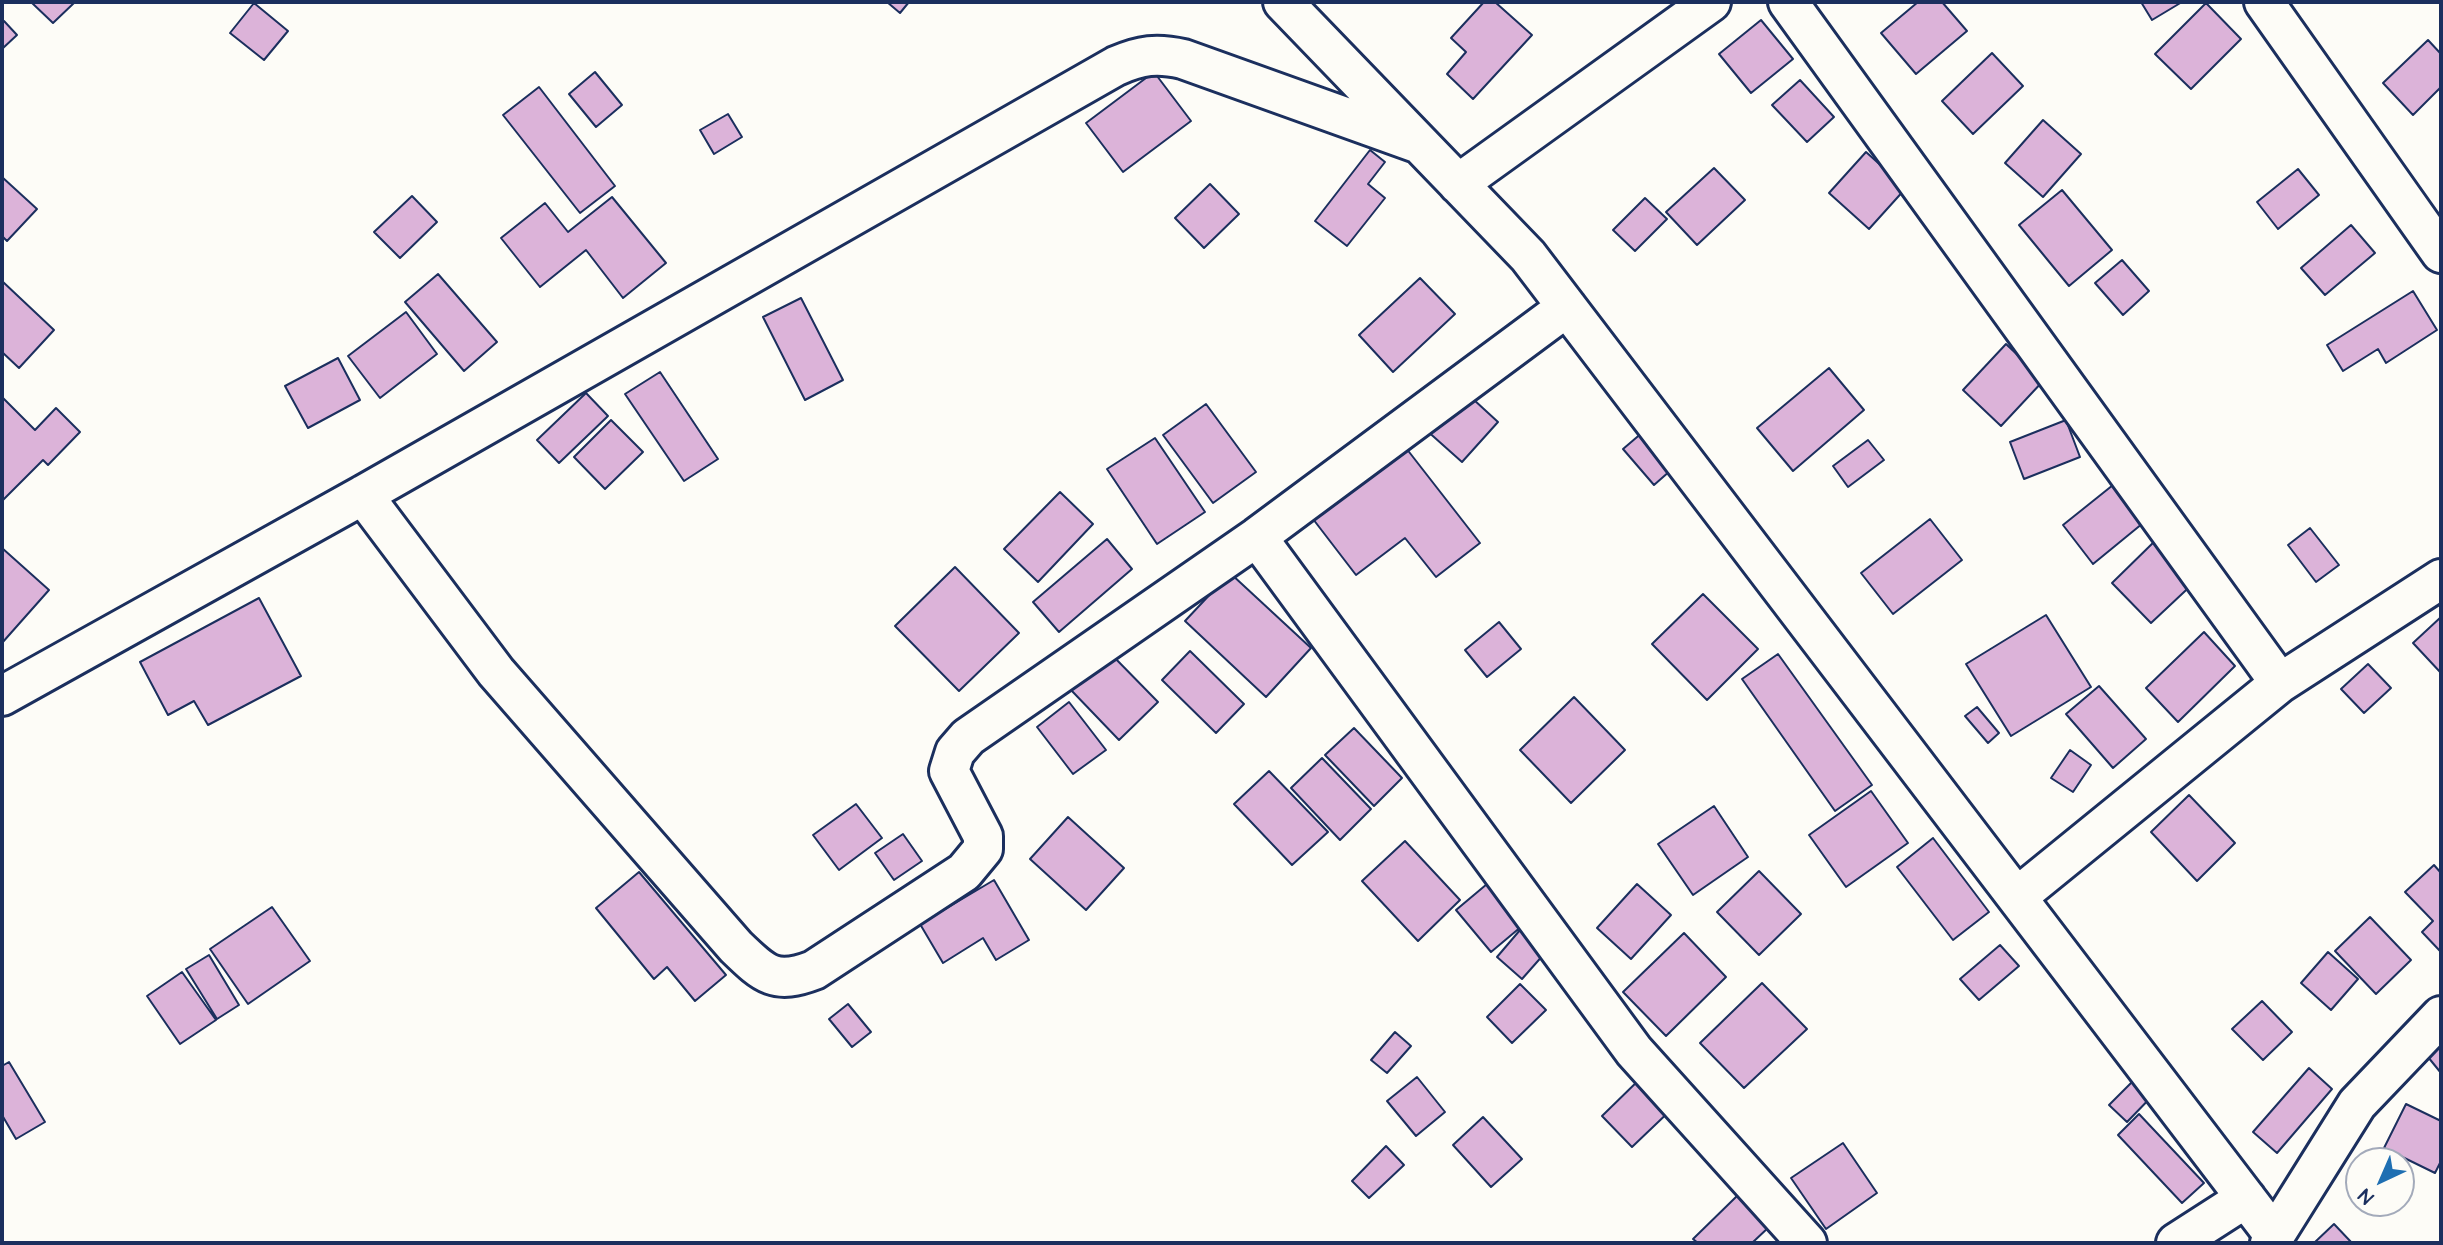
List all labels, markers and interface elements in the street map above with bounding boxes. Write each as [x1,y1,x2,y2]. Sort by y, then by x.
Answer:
north arrow [2345,1147,2415,1217]
text: N [2353,1182,2380,1210]

